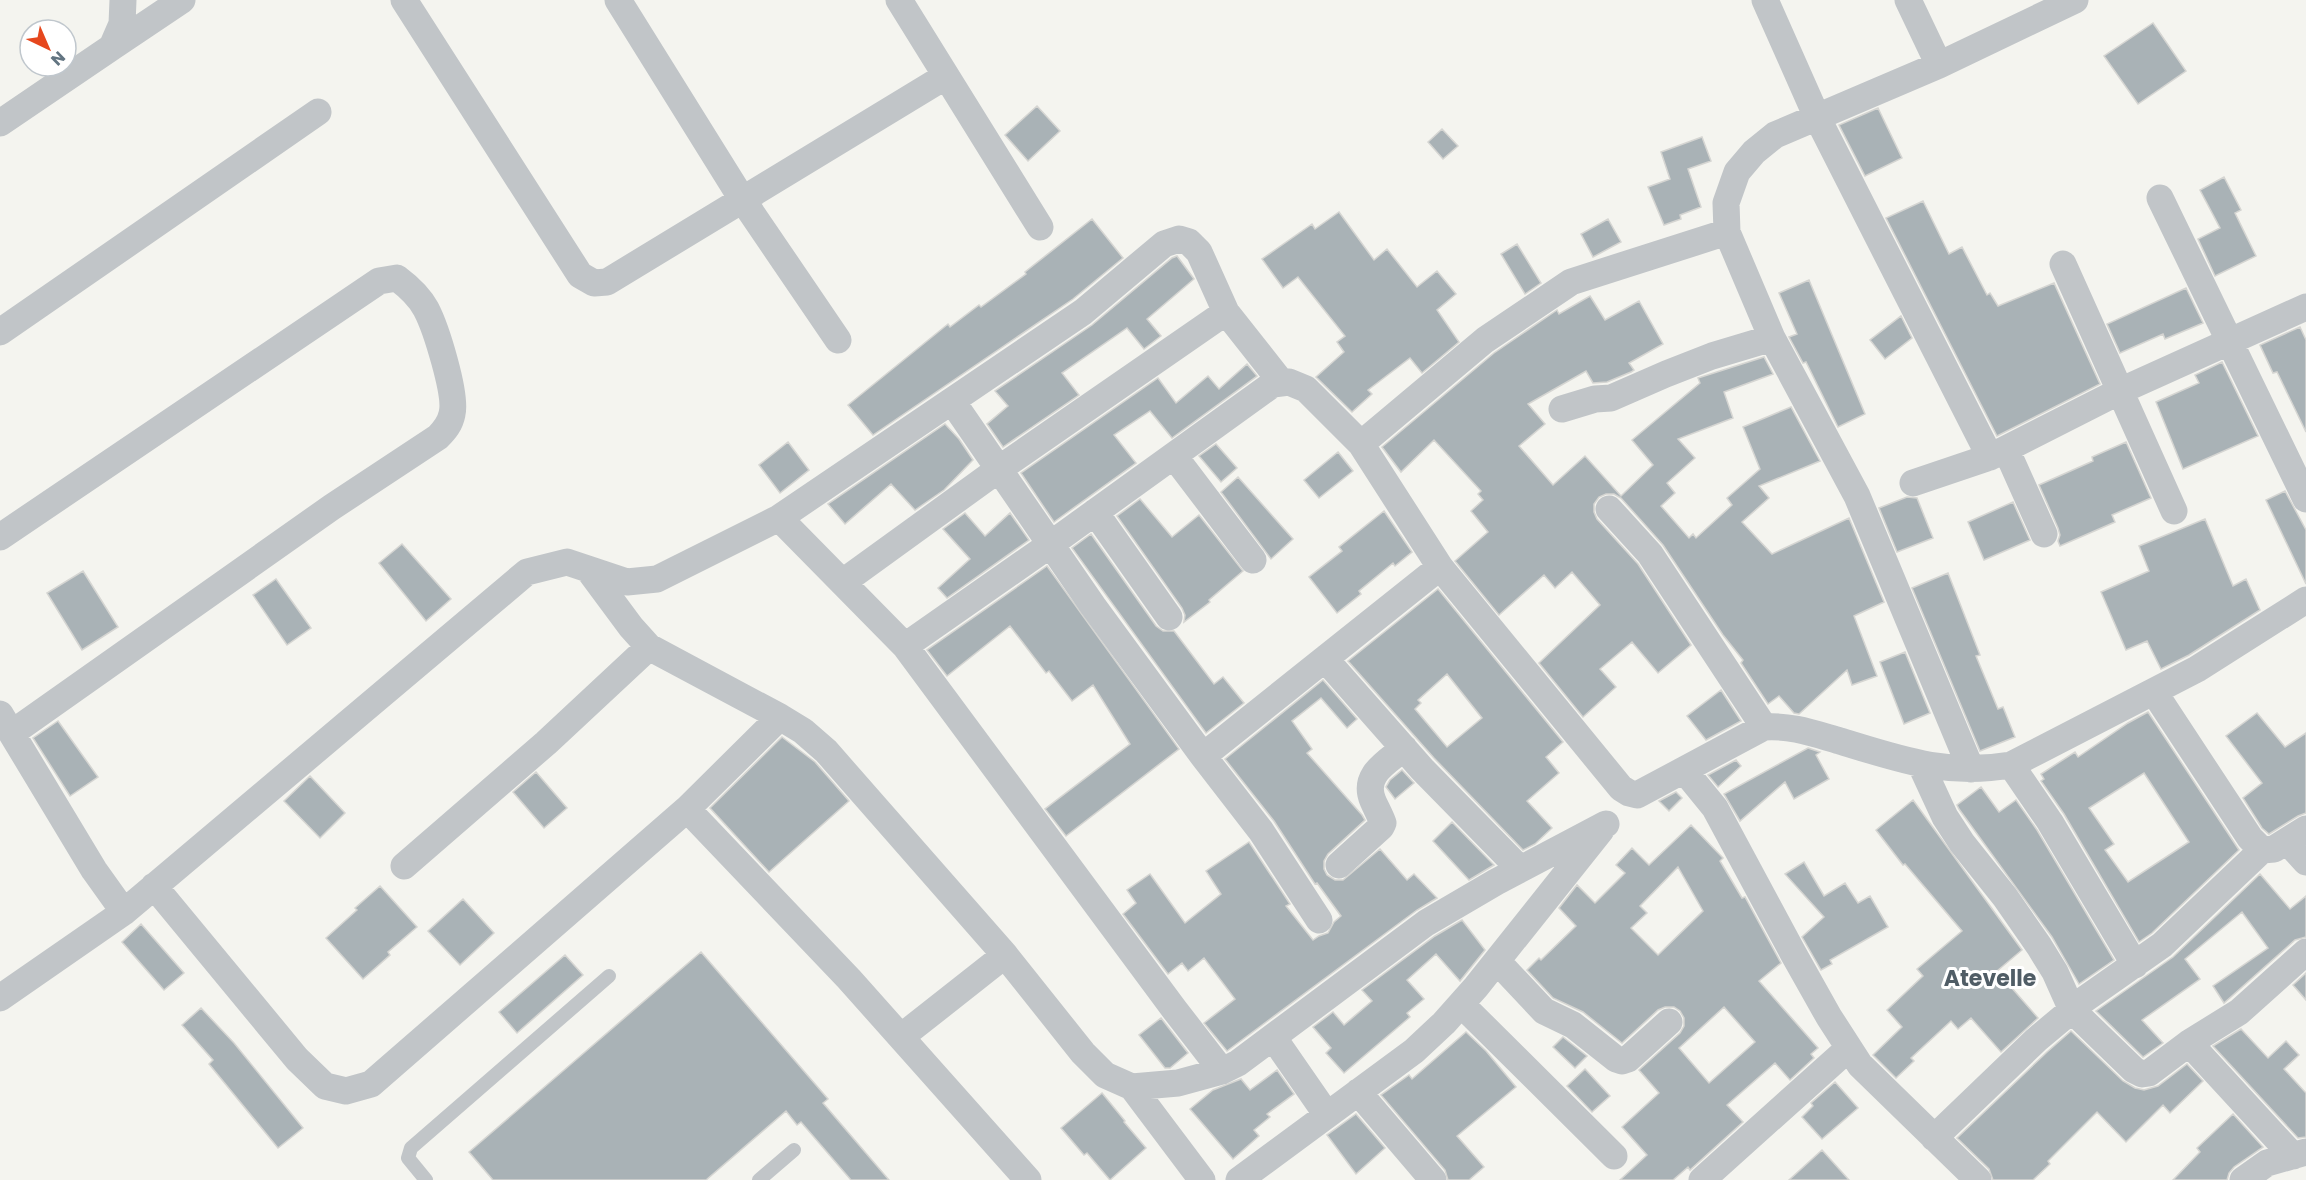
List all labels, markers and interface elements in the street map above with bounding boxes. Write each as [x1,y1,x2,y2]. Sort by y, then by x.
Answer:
north arrow [18,18,78,78]
text: N [46,46,70,71]
district label: Atevelle [1944,963,2036,994]

